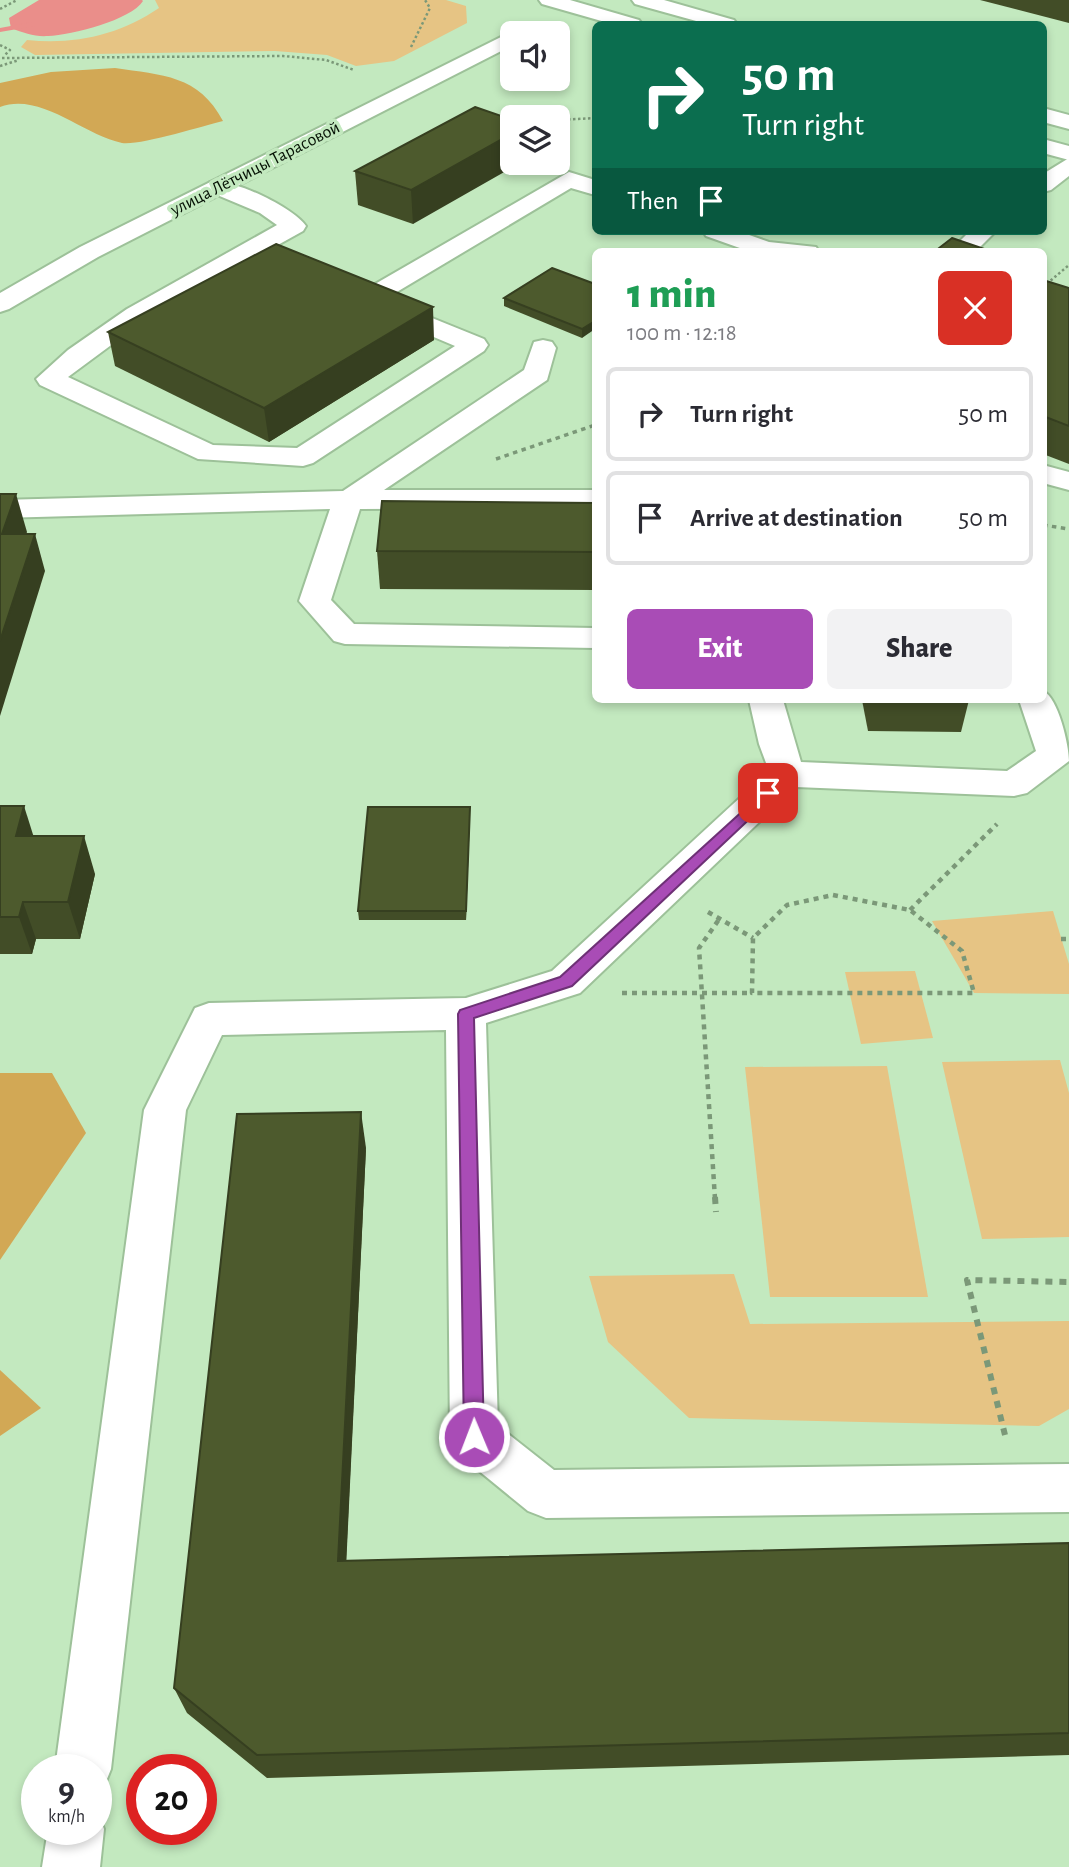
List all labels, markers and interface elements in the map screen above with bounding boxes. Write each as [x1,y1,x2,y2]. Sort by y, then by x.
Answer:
map controls [500,21,570,175]
button: sound [500,21,570,91]
icon: right [627,49,718,140]
text: 50 m [742,51,836,100]
button: layers [500,105,570,175]
text: Turn right [742,109,864,141]
street label: улица Лётчицы Тарасовой [167,118,343,220]
icon: arrive [692,182,730,220]
text: Then [627,188,678,214]
button: close [938,271,1012,345]
text: 1 min [627,273,716,315]
text: 100 m · 12:18 [627,322,737,345]
icon: right [631,395,669,433]
text: Turn right [690,401,793,427]
text: 50 m [958,401,1008,427]
icon: arrive [631,499,669,537]
text: Arrive at destination [690,505,903,531]
text: 50 m [958,505,1008,531]
button: Exit [627,609,813,689]
button: Share [827,609,1012,689]
pin [738,763,798,823]
icon: arrive [749,774,787,812]
position arrow [437,1400,511,1474]
speed limit sign: 20 [126,1754,217,1845]
text: 9 [58,1773,75,1808]
text: km/h [48,1808,85,1826]

